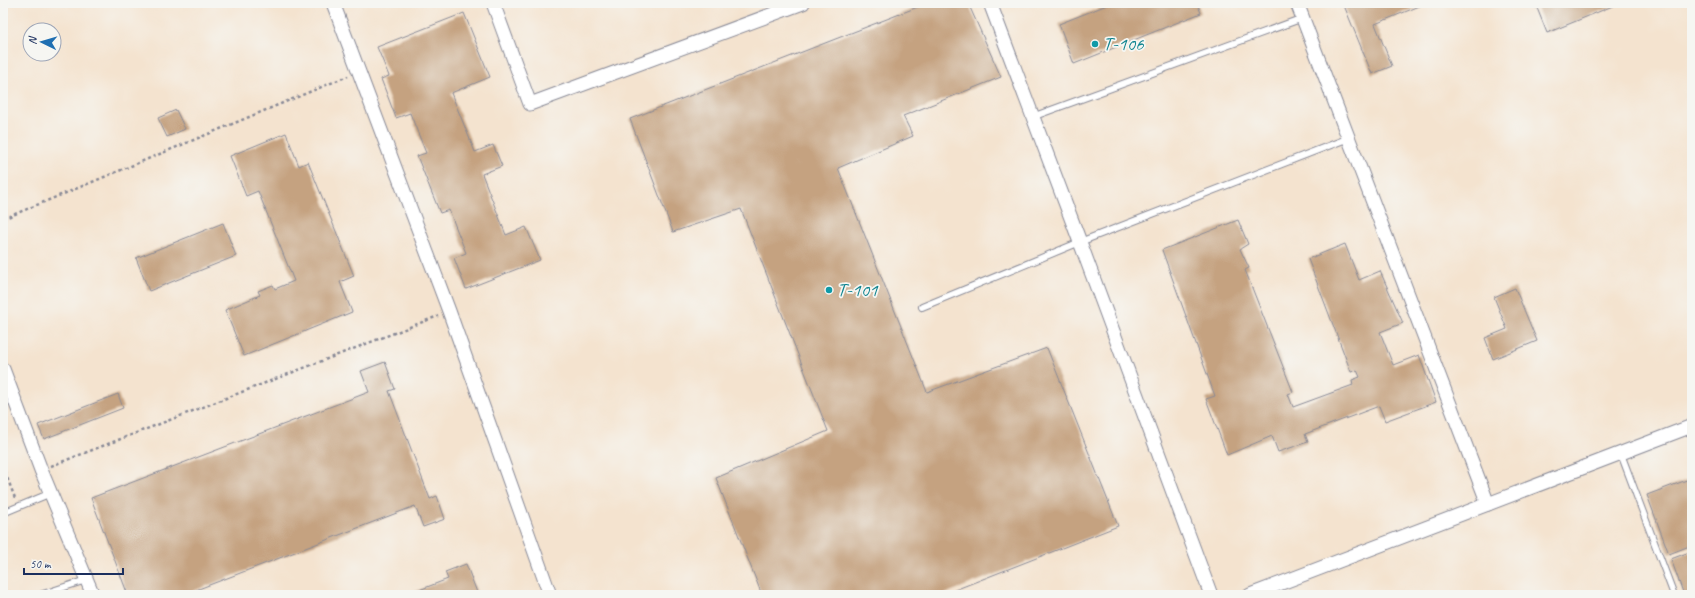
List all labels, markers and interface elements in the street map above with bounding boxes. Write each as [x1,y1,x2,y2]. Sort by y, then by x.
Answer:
north arrow [22,22,62,62]
place label: Т-106 [1103,32,1145,56]
text: N [25,35,39,45]
marker: Т-106 [1090,39,1100,49]
place label: Т-101 [837,278,879,302]
marker: Т-101 [824,285,834,295]
scale bar [24,550,123,576]
text: 50 m [30,556,52,572]

